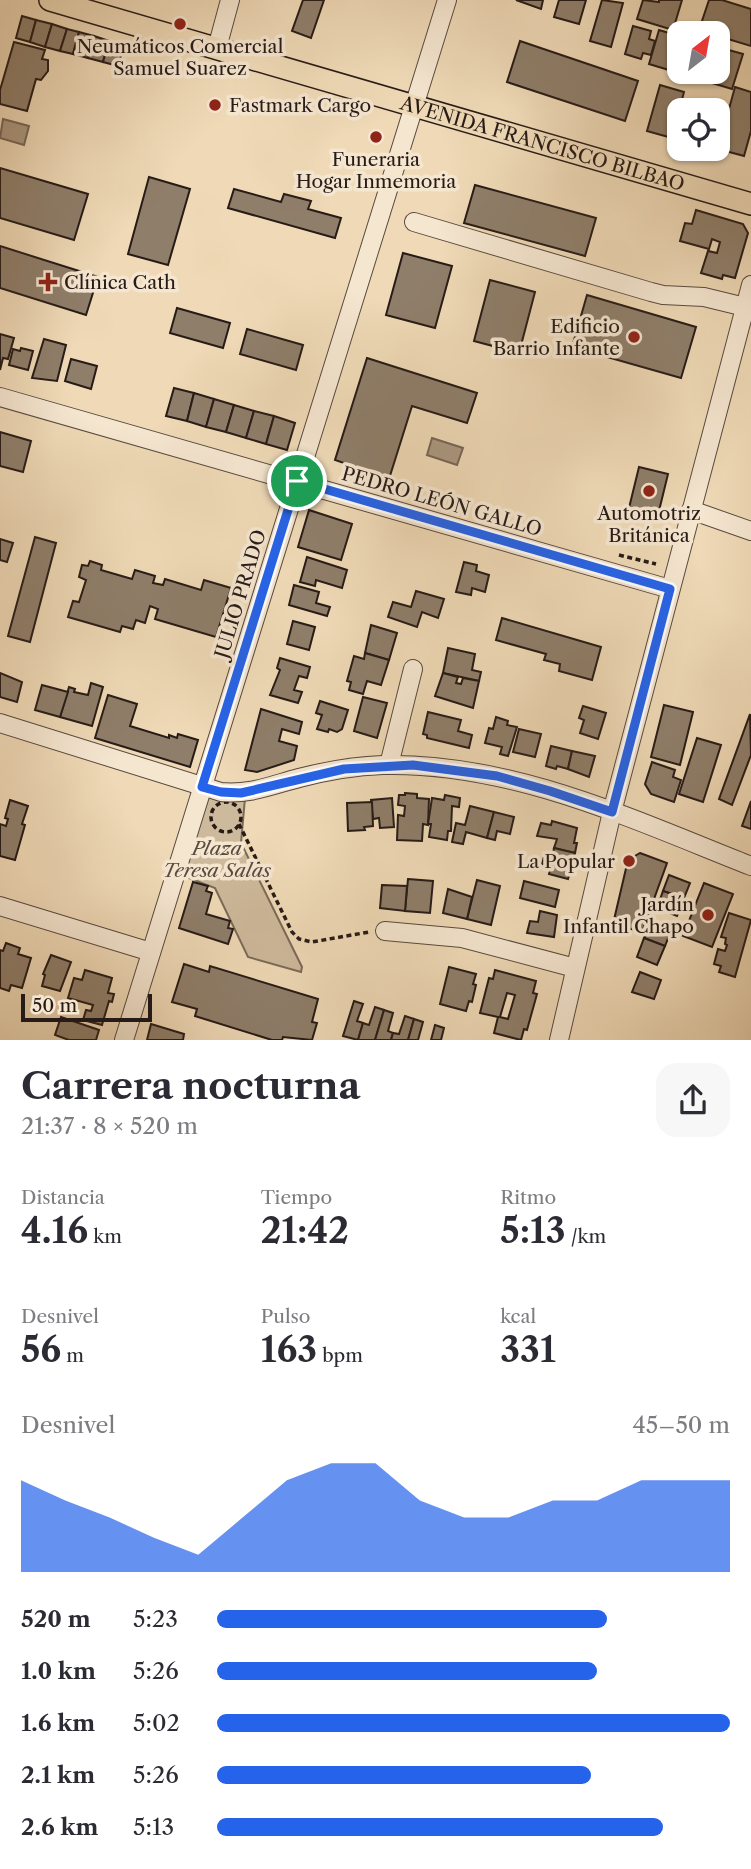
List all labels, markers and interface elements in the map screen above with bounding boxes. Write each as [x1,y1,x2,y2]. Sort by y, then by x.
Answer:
marker: Neumáticos Comercial Samuel Suarez [172,16,188,32]
north arrow [667,21,730,84]
map controls [667,21,730,161]
place label: Neumáticos Comercial Samuel Suarez [77,35,284,80]
street label: AVENIDA FRANCISCO BILBAO [397,91,687,196]
place label: Fastmark Cargo [229,94,371,117]
marker: Fastmark Cargo [207,97,223,113]
button: locate [667,98,730,161]
marker: Funeraria Hogar Inmemoria [368,129,384,145]
place label: Funeraria Hogar Inmemoria [296,148,456,193]
place label: Clínica Cath [64,271,176,294]
marker: Clínica Cath [38,272,58,292]
place label: Edificio Barrio Infante [493,315,620,360]
marker: Edificio Barrio Infante [626,329,642,345]
pin [267,451,327,511]
icon: arrive [278,462,316,500]
street label: PEDRO LEÓN GALLO [339,462,545,541]
marker: Automotriz Británica [641,483,657,499]
place label: Automotriz Británica [596,502,701,547]
street label: JULIO PRADO [209,527,271,664]
park label: Plaza Teresa Salas [163,837,272,882]
place label: La Popular [517,850,615,873]
marker: La Popular [621,853,637,869]
place label: Jardín Infantil Chapo [563,893,694,938]
marker: Jardín Infantil Chapo [700,907,716,923]
scale bar [21,990,152,1022]
text: 50 m [32,994,77,1017]
text: Carrera nocturna [21,1062,361,1109]
button: share [656,1063,730,1137]
text: 21:37 · 8 × 520 m [21,1112,198,1140]
text: Distancia [21,1186,105,1209]
text: Tiempo [261,1186,332,1209]
text: Ritmo [500,1186,556,1209]
text: 4.16 [21,1209,88,1252]
text: 21:42 [261,1209,349,1252]
text: 5:13 [500,1209,566,1252]
text: km [88,1225,122,1248]
text: /km [566,1225,606,1248]
text: Desnivel [21,1305,99,1328]
text: Pulso [261,1305,310,1328]
text: kcal [500,1305,536,1328]
text: 56 [21,1328,61,1371]
text: 163 [261,1328,317,1371]
text: 331 [500,1328,556,1371]
text: m [61,1344,84,1367]
text: bpm [317,1344,363,1367]
text: Desnivel [21,1411,115,1439]
text: 45–50 m [633,1411,730,1439]
text: 520 m [21,1605,91,1633]
text: 5:23 [133,1605,178,1633]
text: 1.0 km [21,1657,96,1685]
text: 5:26 [133,1657,179,1685]
text: 1.6 km [21,1709,95,1737]
text: 5:02 [133,1709,180,1737]
text: 2.1 km [21,1761,95,1789]
text: 5:26 [133,1761,179,1789]
text: 2.6 km [21,1813,99,1841]
text: 5:13 [133,1813,174,1841]

